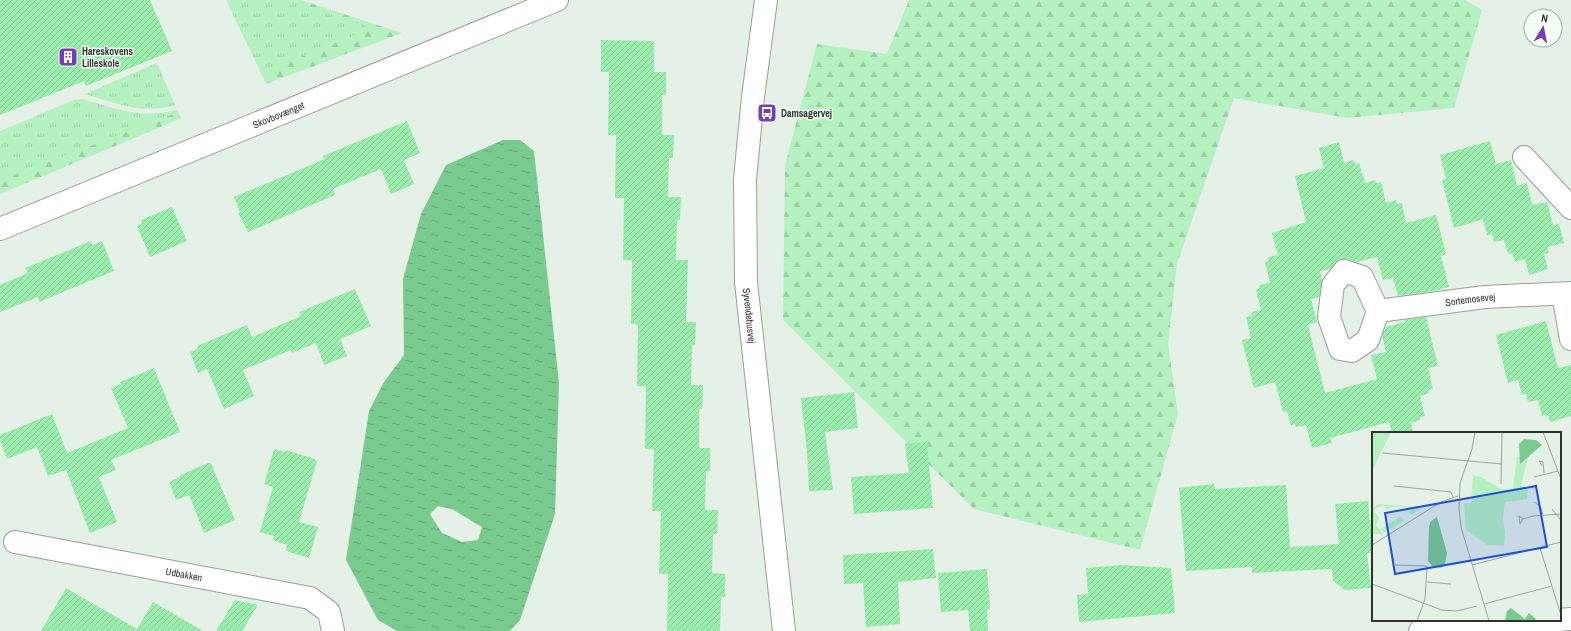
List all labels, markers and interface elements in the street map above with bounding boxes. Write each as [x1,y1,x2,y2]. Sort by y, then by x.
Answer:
north arrow [1523,8,1563,48]
text: N [1540,11,1549,26]
place label: Hareskovens Lilleskole [82,45,133,70]
building icon: Hareskovens Lilleskole [57,46,79,68]
street label: Skovbovænget [251,98,307,131]
bus stop icon: Damsagervej [756,102,778,124]
place label: Damsagervej [781,107,832,120]
street label: Syvendehusvej [740,287,759,344]
street label: Sortemosevej [1444,290,1496,309]
inset map [1372,432,1561,621]
street label: Udbakken [165,564,203,584]

